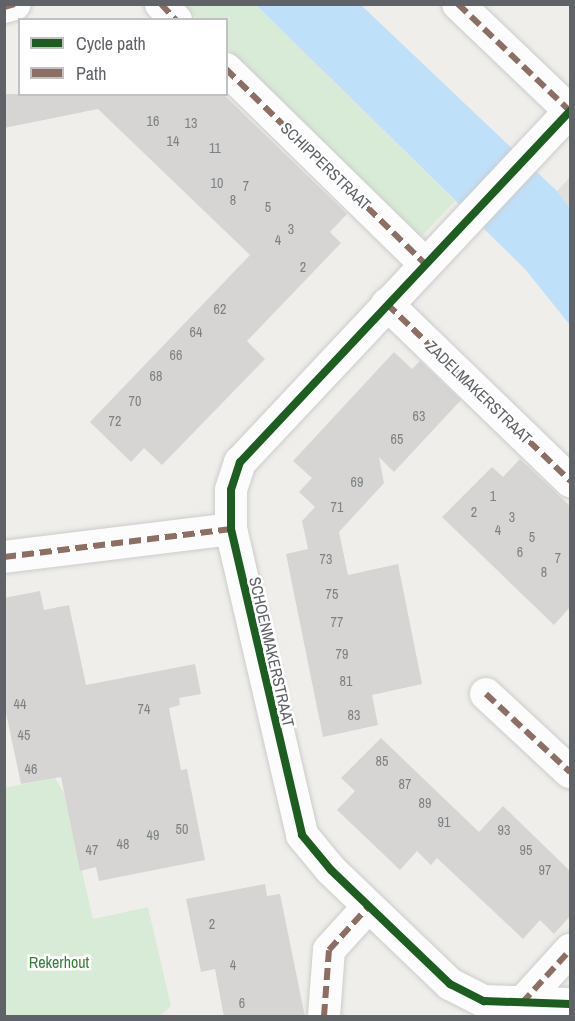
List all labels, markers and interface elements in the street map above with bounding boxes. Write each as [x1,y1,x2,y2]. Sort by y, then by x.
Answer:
legend [18,18,228,96]
text: Cycle path [76,31,146,56]
text: Path [76,61,106,86]
house number: 16 [147,113,159,129]
house number: 13 [185,115,197,131]
street label: SCHIPPERSTRAAT [277,118,375,214]
house number: 14 [167,133,179,149]
house number: 11 [209,140,221,156]
house number: 10 [211,175,223,191]
house number: 7 [243,178,249,194]
house number: 8 [230,192,236,208]
house number: 5 [265,199,271,215]
house number: 3 [288,221,294,237]
house number: 4 [275,232,281,248]
house number: 2 [300,259,306,275]
house number: 62 [214,301,226,317]
house number: 64 [190,324,202,340]
street label: ZADELMAKERSTRAAT [422,337,536,447]
house number: 66 [170,347,182,363]
house number: 68 [150,368,162,384]
house number: 70 [129,393,141,409]
house number: 63 [413,408,425,424]
house number: 72 [109,413,121,429]
house number: 65 [391,431,403,447]
house number: 69 [351,474,363,490]
house number: 1 [490,488,496,504]
house number: 71 [331,499,343,515]
house number: 2 [471,504,477,520]
house number: 3 [509,509,515,525]
house number: 4 [495,522,501,538]
house number: 5 [529,529,535,545]
house number: 6 [517,544,523,560]
house number: 7 [555,550,561,566]
house number: 73 [320,551,332,567]
house number: 8 [541,564,547,580]
street label: SCHOENMAKERSTRAAT [245,575,299,729]
house number: 75 [326,586,338,602]
house number: 77 [331,614,343,630]
house number: 79 [336,646,348,662]
house number: 81 [340,673,352,689]
house number: 44 [14,696,26,712]
house number: 74 [138,701,150,717]
house number: 83 [348,707,360,723]
house number: 45 [18,727,30,743]
house number: 85 [376,753,388,769]
house number: 46 [25,761,37,777]
house number: 87 [399,776,411,792]
house number: 89 [419,795,431,811]
house number: 91 [438,814,450,830]
house number: 50 [176,821,188,837]
house number: 93 [498,822,510,838]
house number: 49 [147,827,159,843]
house number: 48 [117,836,129,852]
house number: 47 [86,842,98,858]
house number: 95 [520,842,532,858]
house number: 97 [539,862,551,878]
house number: 2 [209,916,215,932]
park label: Rekerhout [29,952,89,972]
house number: 4 [230,957,236,973]
house number: 6 [239,995,245,1011]

